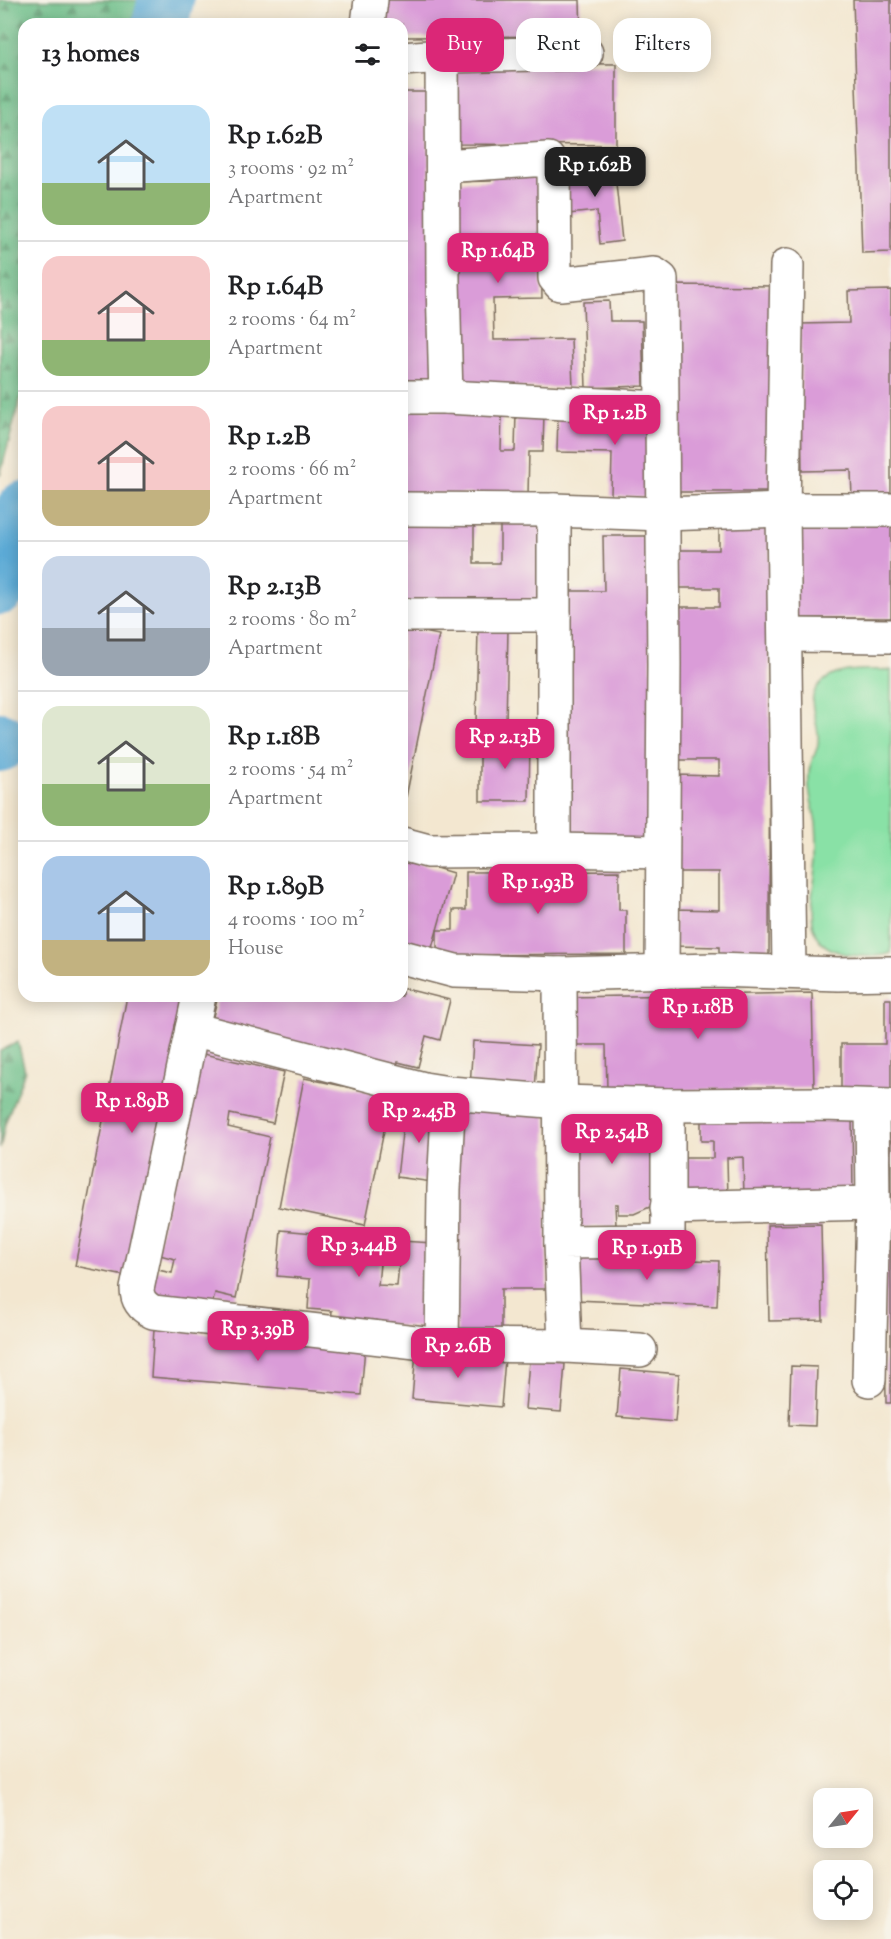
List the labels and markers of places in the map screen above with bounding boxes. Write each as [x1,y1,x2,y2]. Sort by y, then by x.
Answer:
pin: Rp 1.62B [533,147,657,198]
pin: Rp 1.64B [436,233,560,284]
pin: Rp 1.2B [560,395,670,446]
pin: Rp 2.13B [443,719,567,770]
pin: Rp 1.93B [476,864,600,915]
pin: Rp 1.18B [636,989,760,1040]
pin: Rp 1.89B [70,1083,194,1134]
pin: Rp 2.45B [357,1093,481,1144]
pin: Rp 2.54B [550,1114,674,1165]
pin: Rp 3.44B [297,1227,421,1278]
pin: Rp 1.91B [585,1230,709,1281]
pin: Rp 3.39B [196,1311,320,1362]
pin: Rp 2.6B [403,1328,513,1379]

